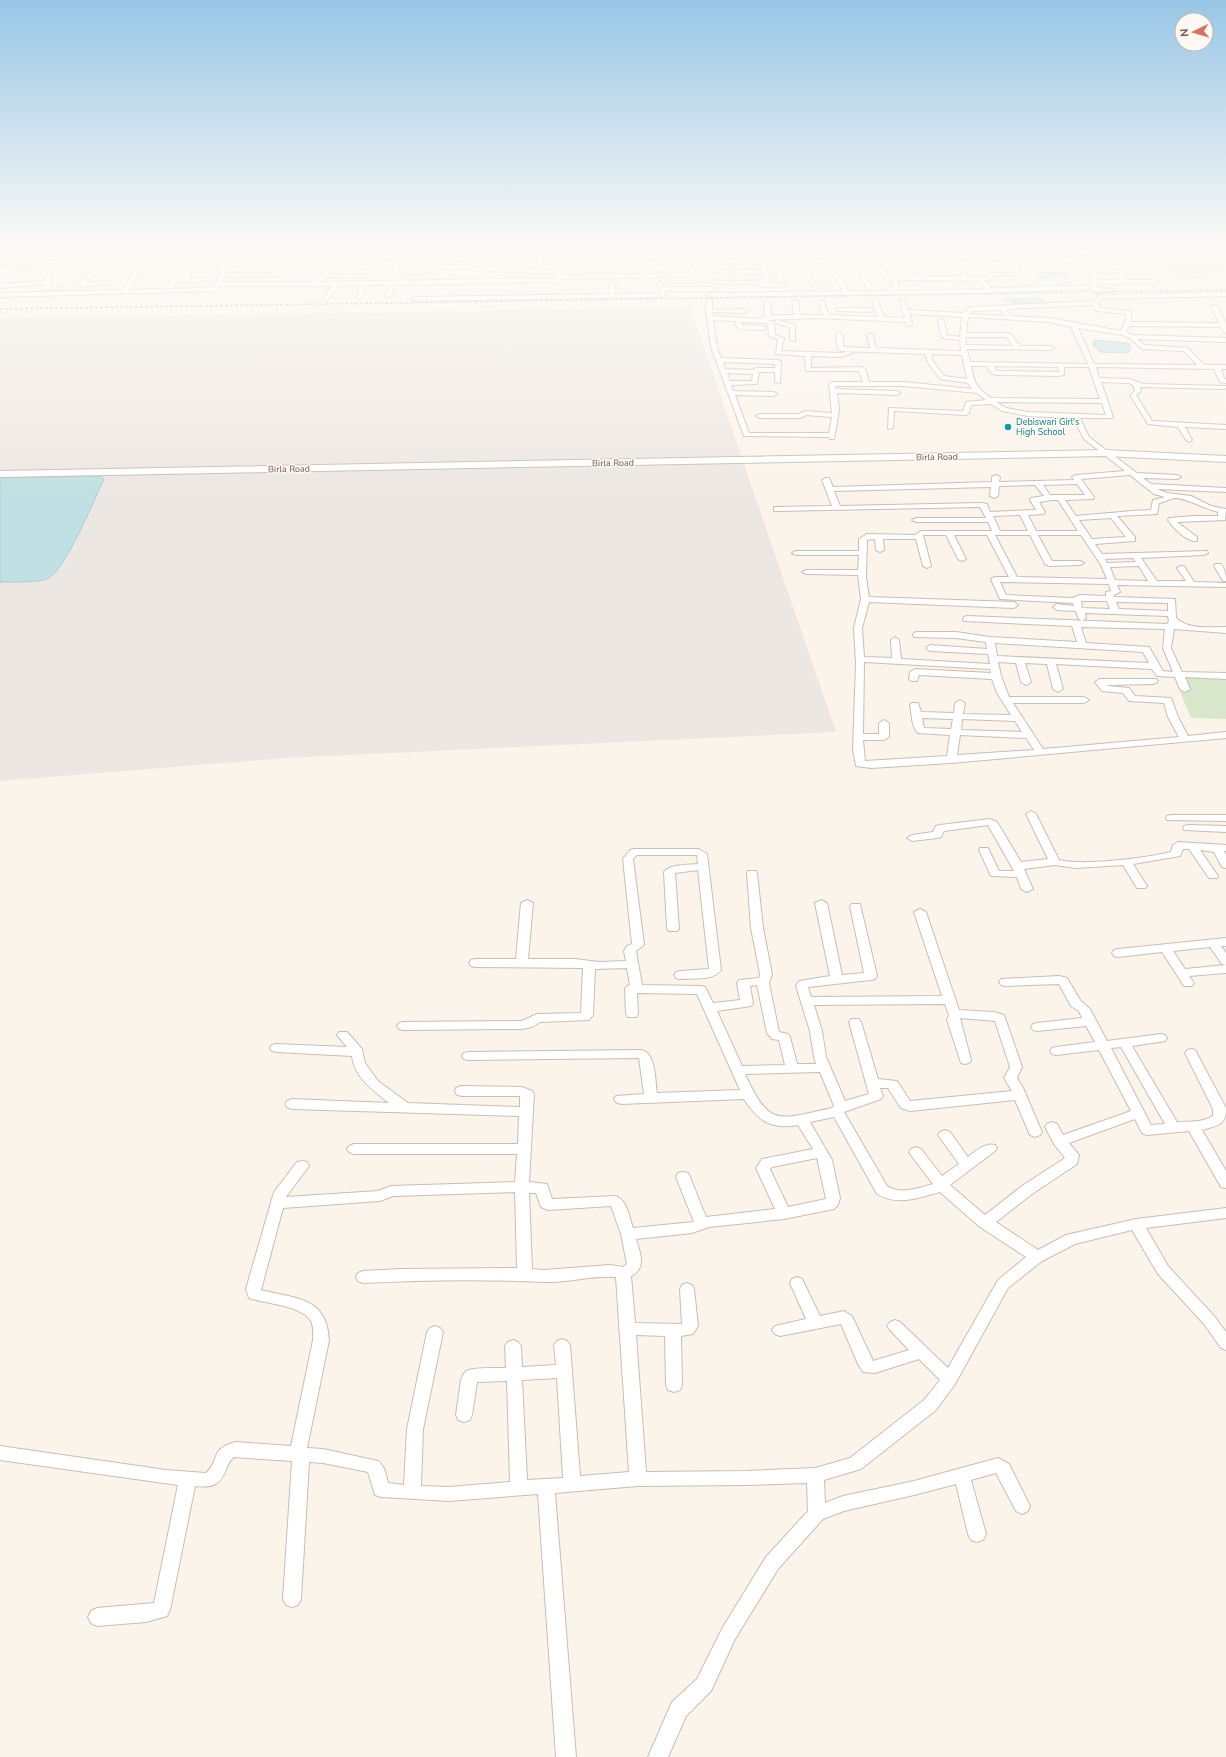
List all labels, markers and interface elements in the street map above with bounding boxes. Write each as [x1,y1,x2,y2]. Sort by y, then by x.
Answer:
north arrow [1174,12,1214,52]
text: N [1177,28,1192,38]
place label: Debiswari Girl's High School [1016,416,1079,438]
marker: Debiswari Girl's High School [1003,422,1013,432]
street label: Birla Road [916,451,958,463]
street label: Birla Road [592,457,634,469]
street label: Birla Road [268,463,310,475]

